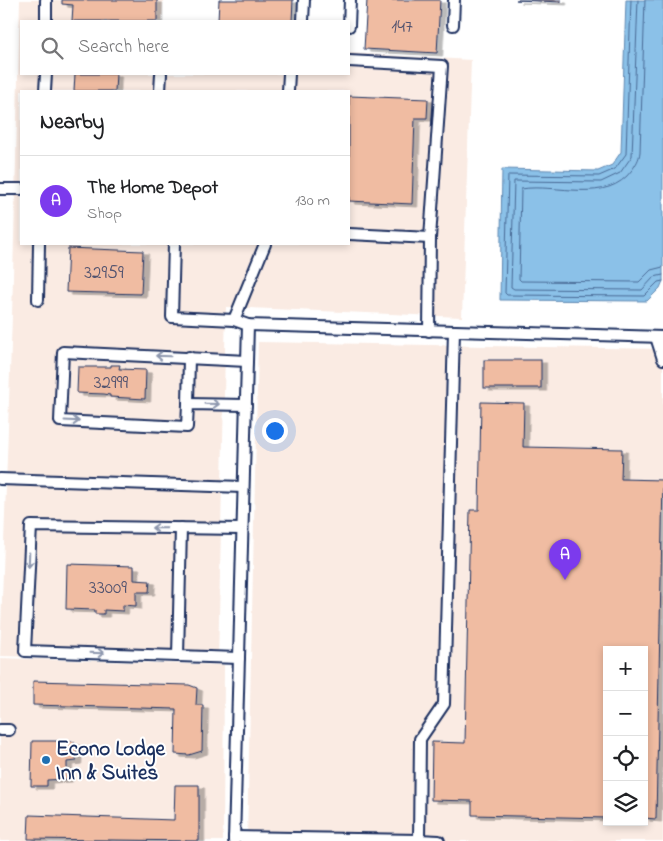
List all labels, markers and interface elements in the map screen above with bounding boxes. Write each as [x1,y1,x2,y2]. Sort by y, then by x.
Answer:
house number: 147 [391,14,413,41]
search box [20,20,350,75]
icon: search [38,34,66,62]
text: Search here [78,34,169,61]
text: Nearby [40,108,104,138]
text: The Home Depot [87,175,218,202]
text: A [51,189,61,213]
text: 130 m [295,189,330,213]
text: Shop [87,202,122,226]
house number: 32959 [84,260,124,287]
one-way arrow [156,352,172,361]
house number: 32999 [94,370,129,397]
one-way arrow [204,399,220,409]
one-way arrow [64,417,80,426]
your location [262,418,288,444]
one-way arrow [151,523,168,533]
pin: A [549,539,581,580]
one-way arrow [25,552,34,568]
house number: 33009 [89,575,127,602]
map controls [603,646,648,826]
button: + [603,646,648,691]
one-way arrow [88,649,104,658]
button: − [603,691,648,736]
place label: Econo Lodge Inn & Suites [56,735,165,789]
button: locate [603,736,648,781]
marker: Econo Lodge Inn & Suites [40,754,52,766]
button: layers [603,781,648,826]

